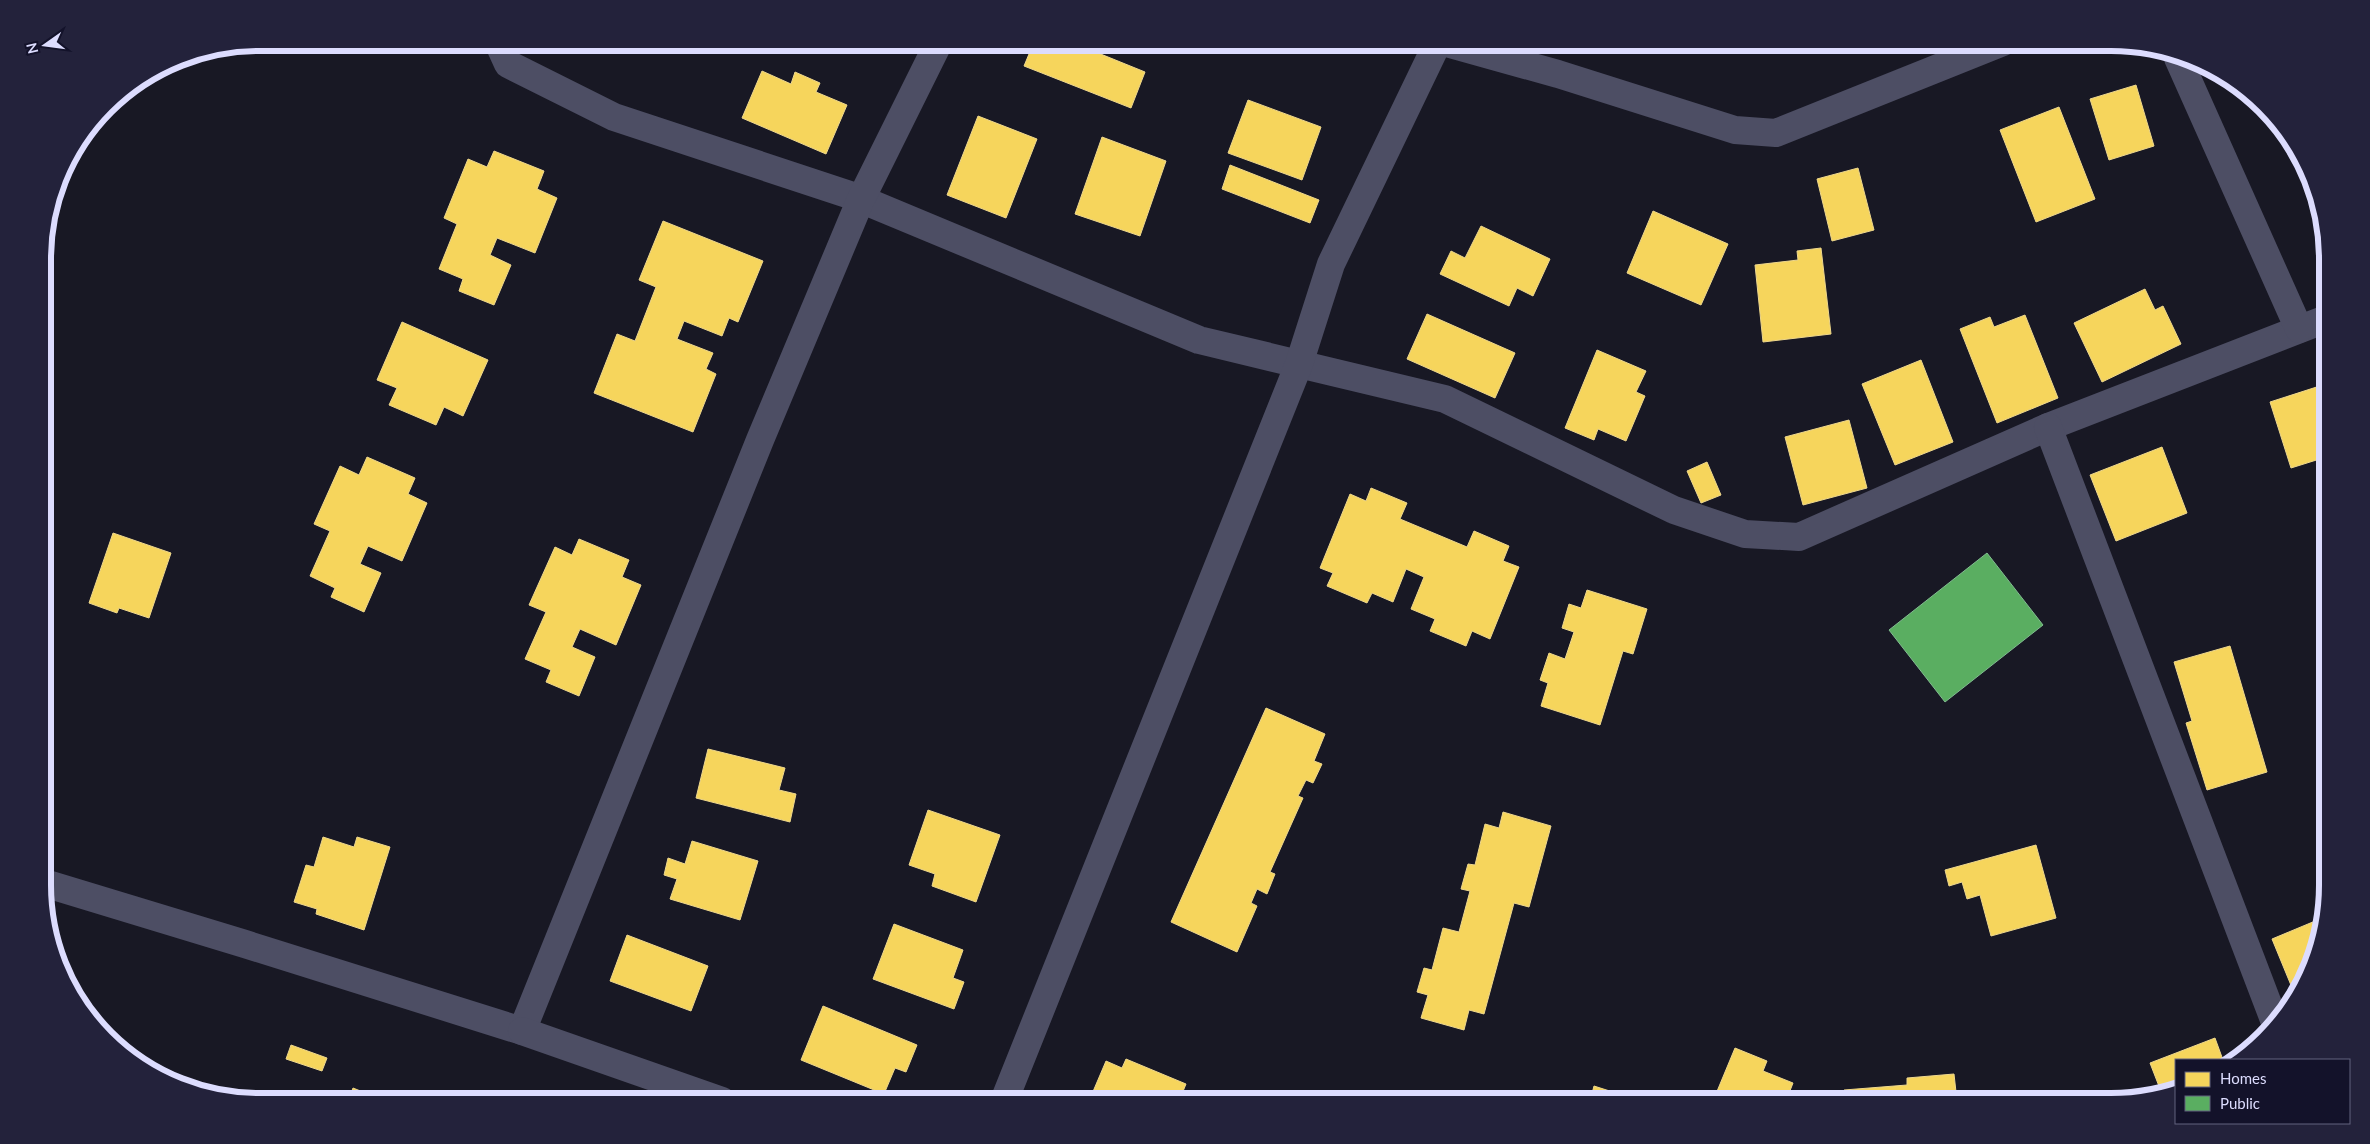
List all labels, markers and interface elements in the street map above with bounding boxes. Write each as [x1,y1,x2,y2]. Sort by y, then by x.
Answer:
north arrow [20,20,70,70]
text: N [22,41,41,56]
legend [2175,1059,2350,1124]
text: Homes [2220,1069,2266,1087]
text: Public [2220,1094,2260,1112]

